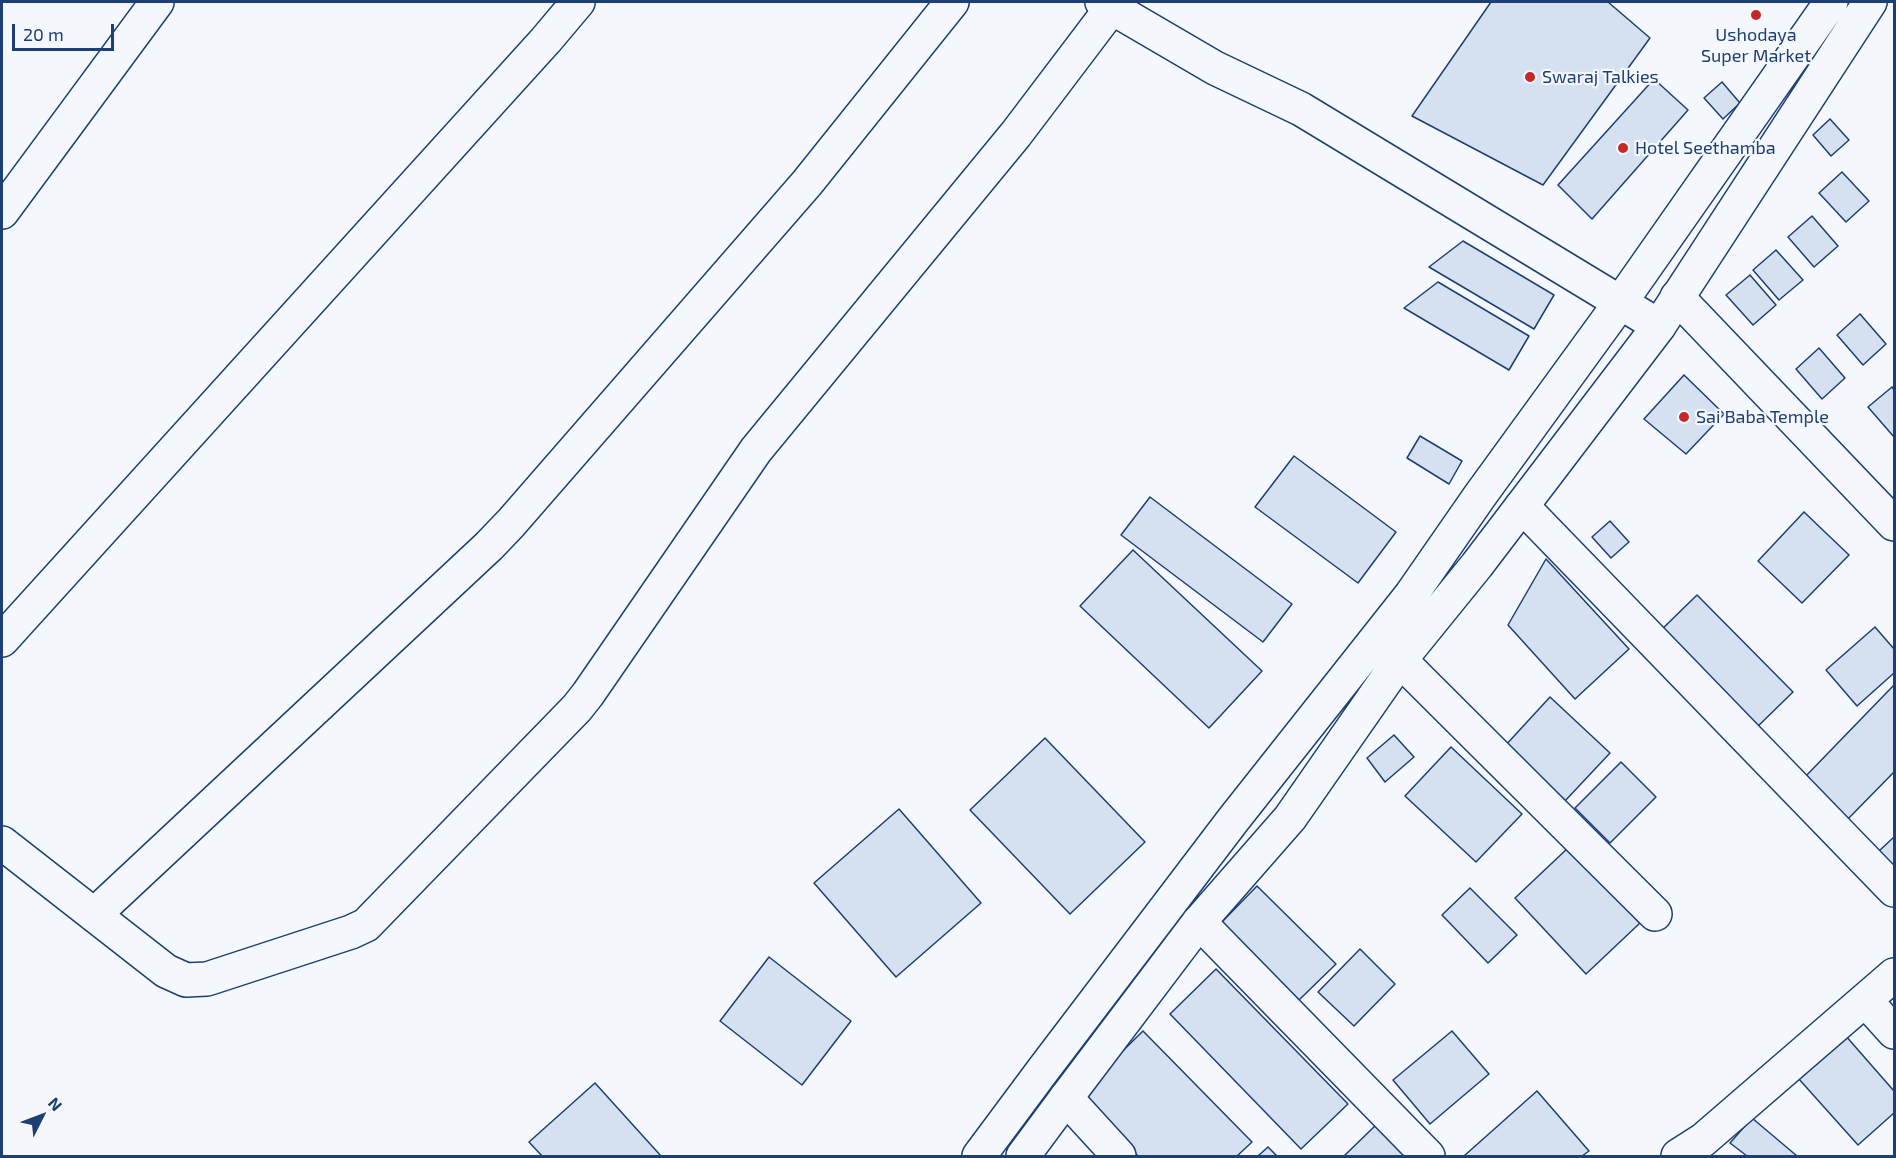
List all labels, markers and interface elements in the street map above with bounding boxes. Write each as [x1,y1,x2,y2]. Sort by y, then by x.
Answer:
marker: Ushodaya Super Market [1749,8,1763,22]
scale bar [15,12,117,50]
text: 20 m [23,23,64,45]
place label: Ushodaya Super Market [1701,24,1811,66]
place label: Swaraj Talkies [1542,66,1659,88]
marker: Swaraj Talkies [1523,70,1537,84]
place label: Hotel Seethamba [1635,137,1776,159]
marker: Hotel Seethamba [1616,141,1630,155]
place label: Sai Baba Temple [1696,406,1829,428]
marker: Sai Baba Temple [1677,410,1691,424]
north arrow [12,1086,72,1146]
text: N [45,1093,67,1114]

